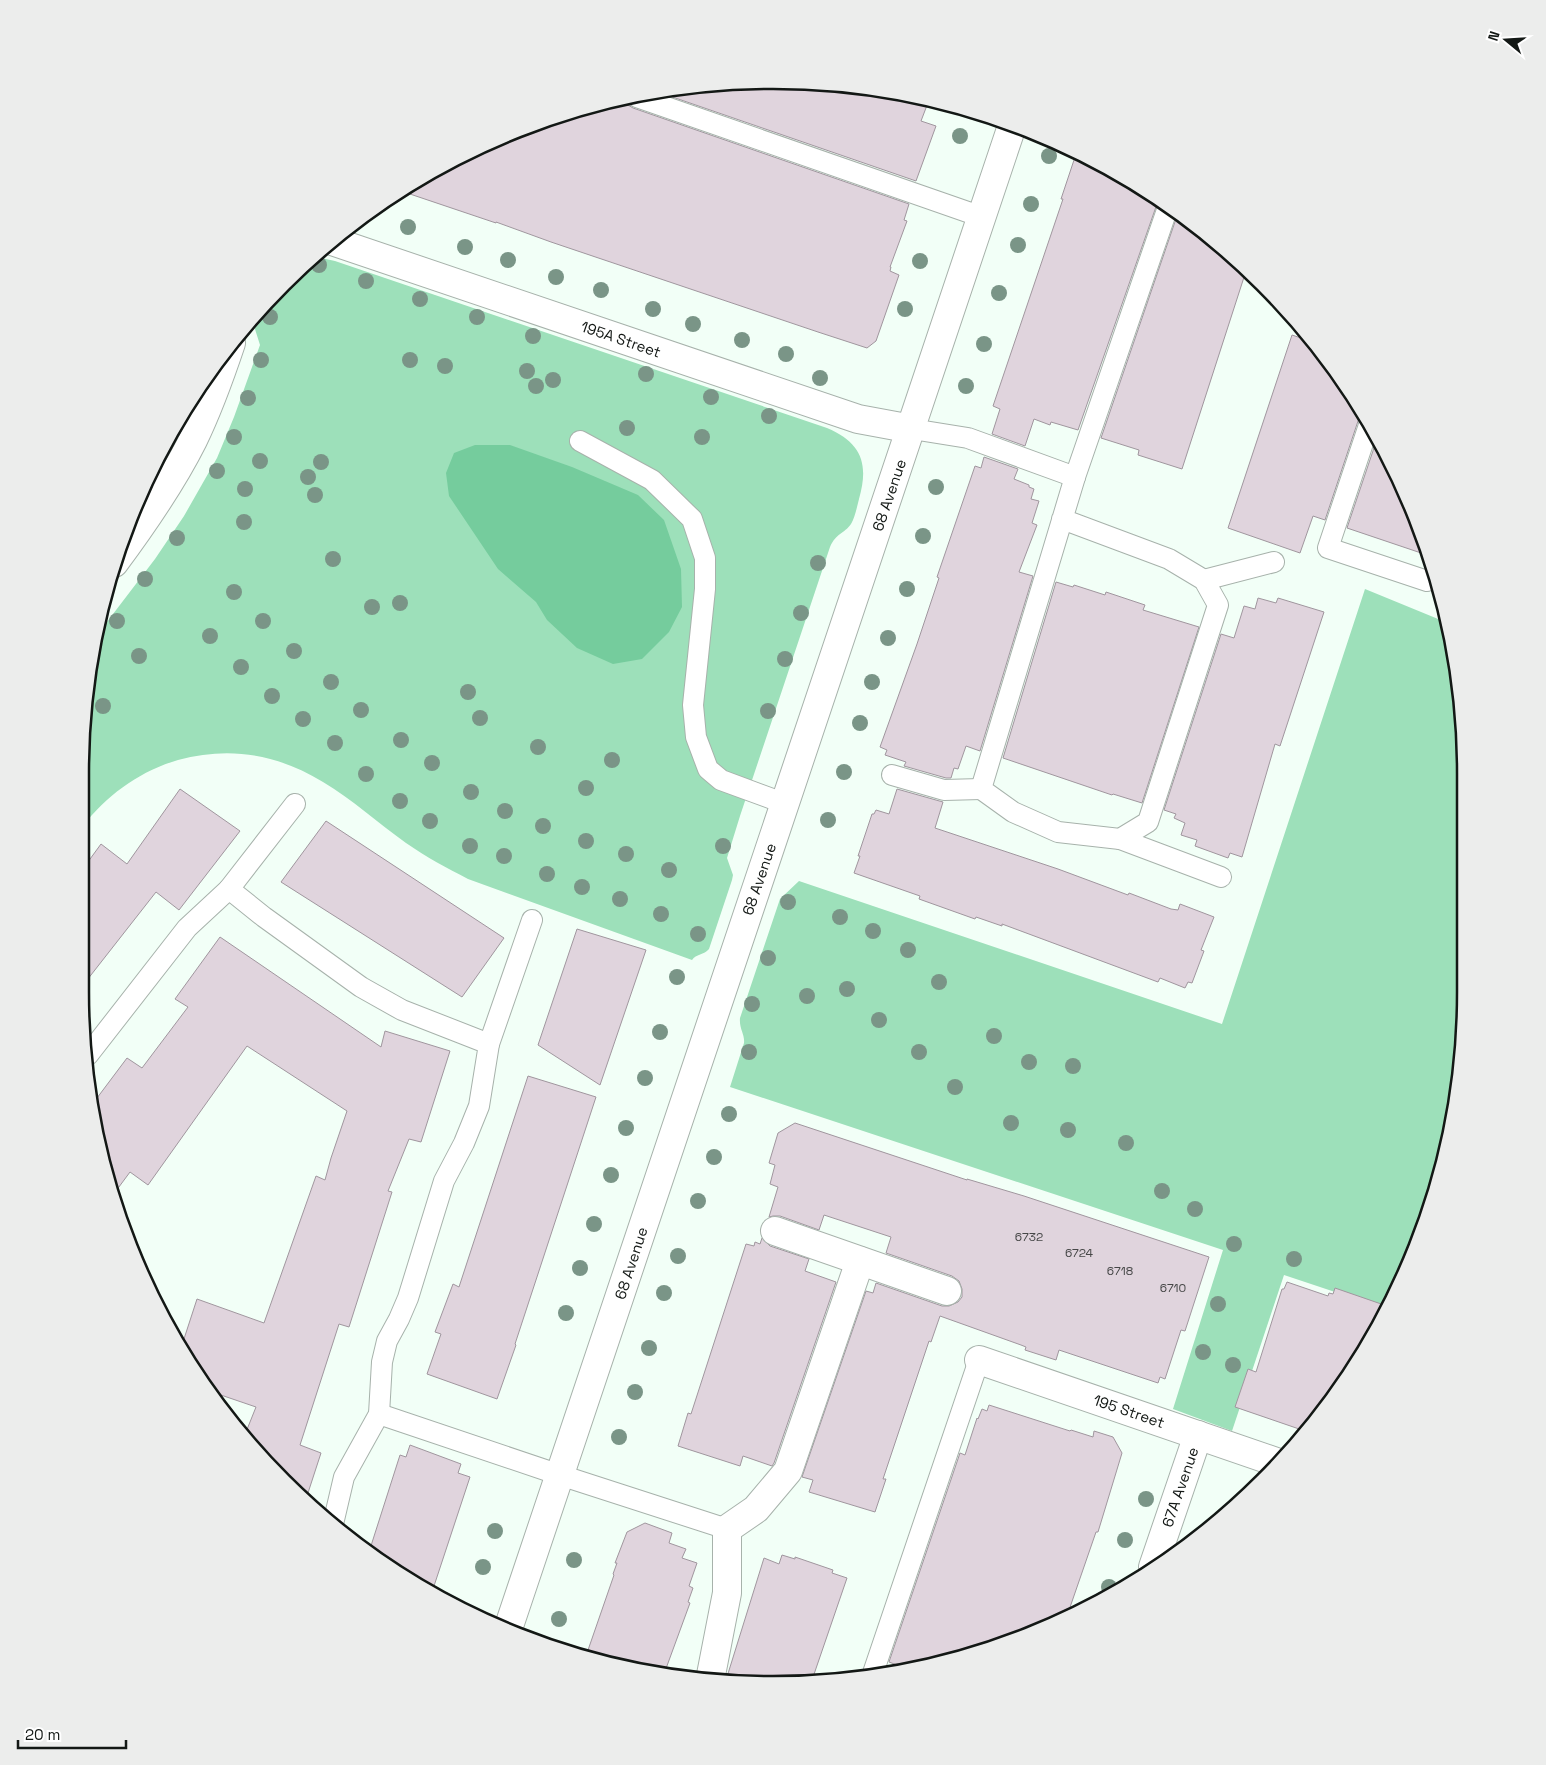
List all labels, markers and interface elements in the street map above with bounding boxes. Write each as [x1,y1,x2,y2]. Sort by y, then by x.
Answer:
north arrow [1481,15,1531,65]
text: N [1484,29,1504,43]
street label: 195A Street [578,316,664,362]
street label: 68 Avenue [868,456,910,534]
street label: 68 Avenue [738,840,780,918]
street label: 68 Avenue [610,1224,652,1302]
house number: 6732 [1015,1229,1043,1245]
house number: 6724 [1065,1245,1094,1261]
house number: 6718 [1107,1263,1133,1279]
house number: 6710 [1160,1280,1186,1296]
street label: 195 Street [1091,1390,1167,1432]
street label: 67A Avenue [1157,1444,1203,1529]
scale bar [18,1718,125,1750]
text: 20 m [25,1725,60,1744]

